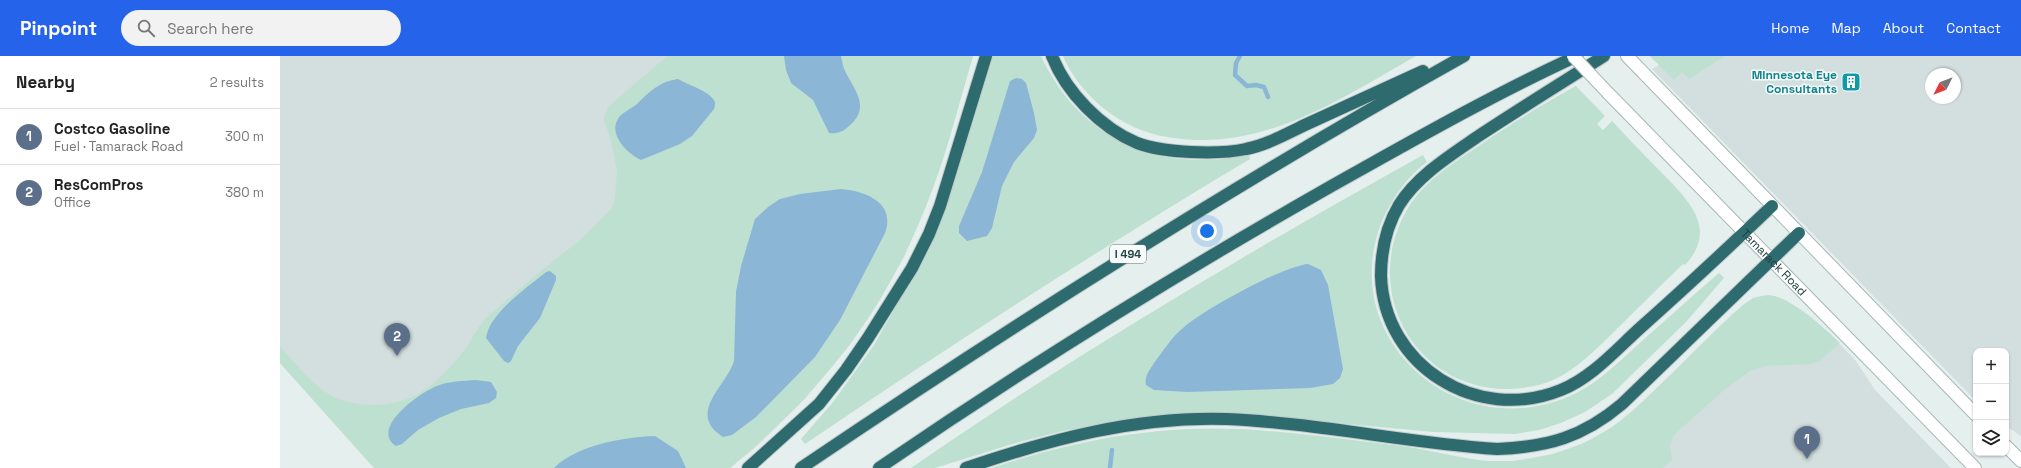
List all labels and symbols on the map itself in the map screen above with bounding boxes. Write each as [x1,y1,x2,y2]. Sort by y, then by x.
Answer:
place label: Minnesota Eye Consultants [1752,67,1837,97]
north arrow [1925,68,1961,104]
building icon: Minnesota Eye Consultants [1840,71,1862,93]
your location [1197,221,1217,241]
street label: Tamarack Road [1737,226,1810,299]
road number: I 494 [1110,245,1146,263]
pin: 2 [384,323,410,356]
pin: 1 [1794,426,1820,459]

